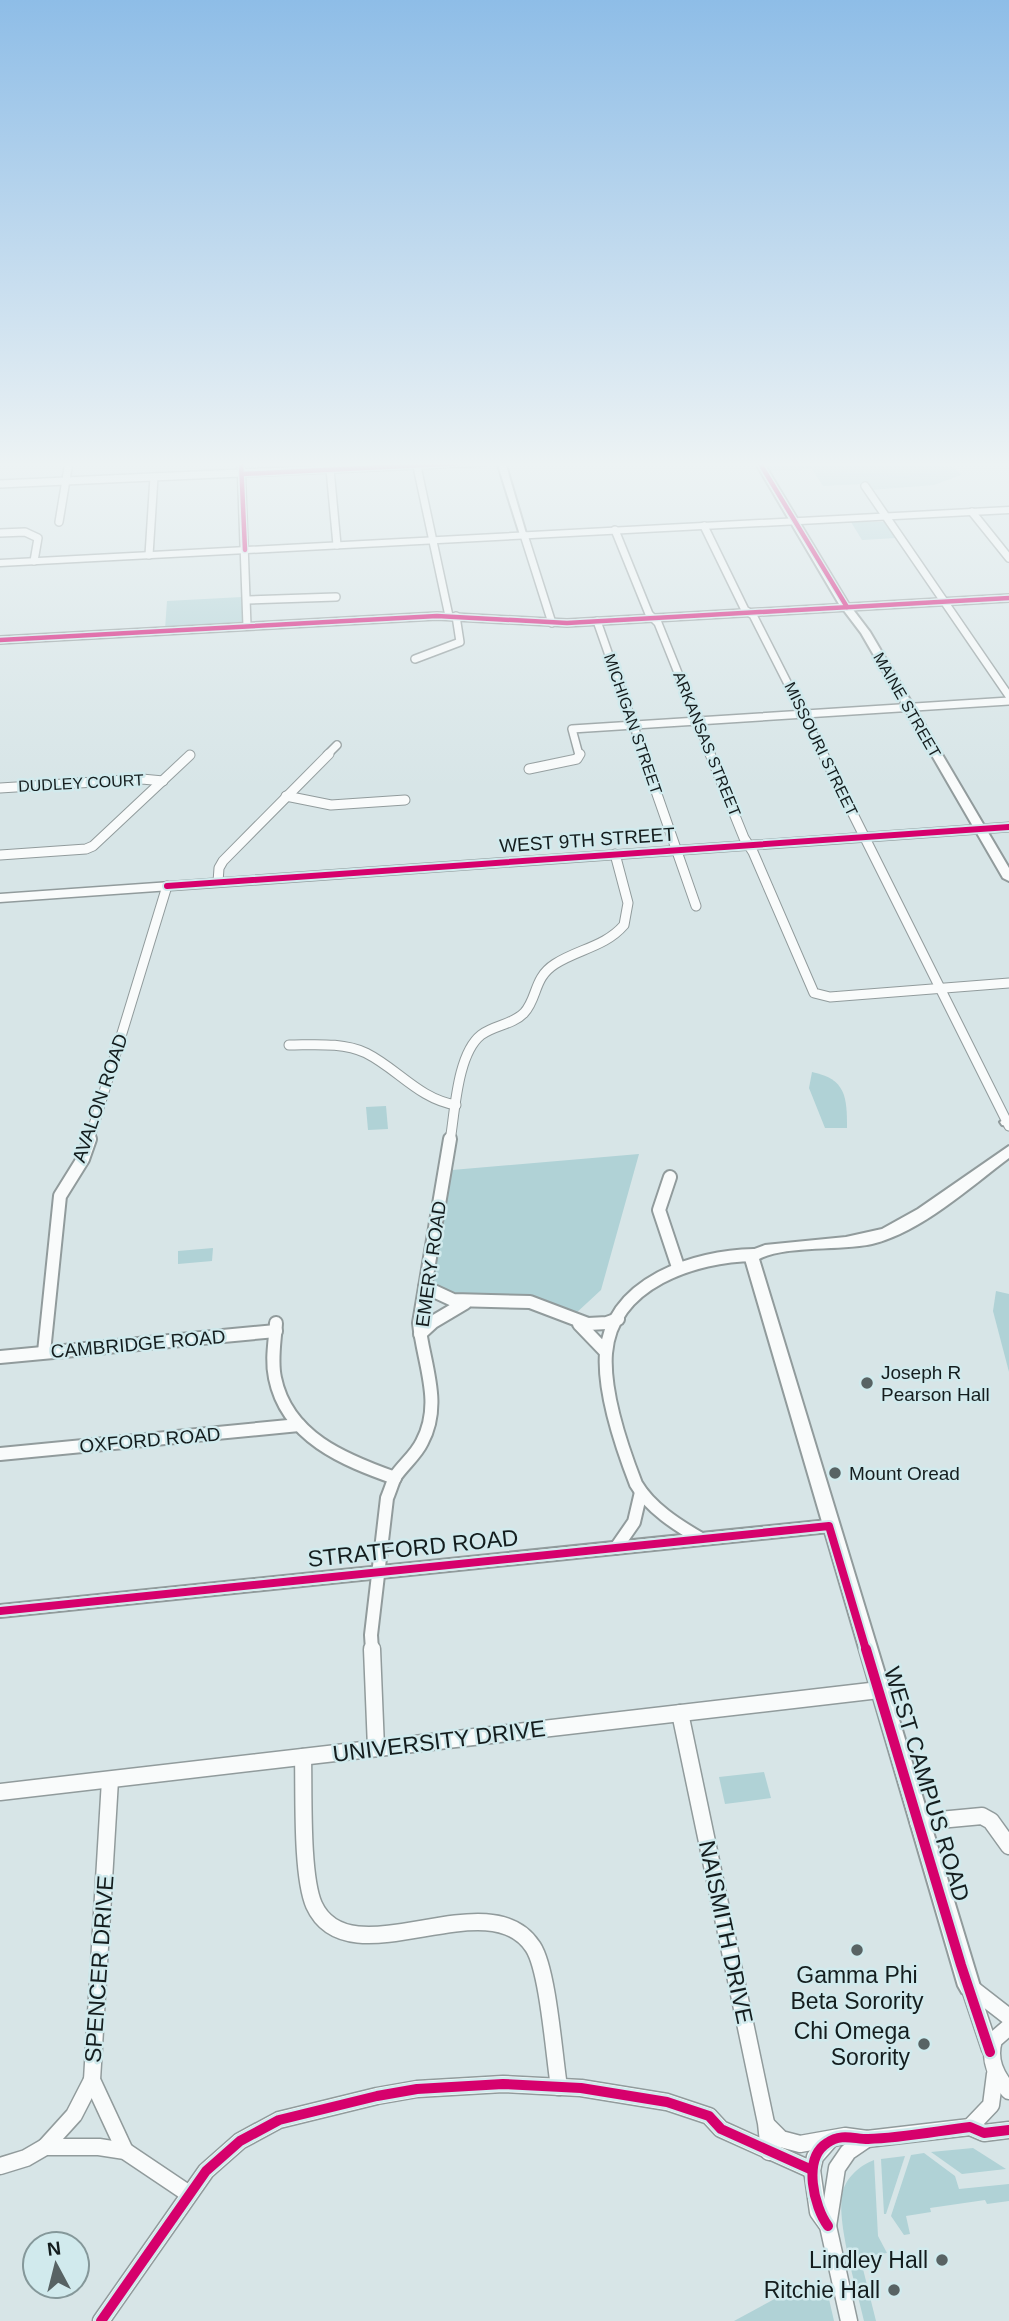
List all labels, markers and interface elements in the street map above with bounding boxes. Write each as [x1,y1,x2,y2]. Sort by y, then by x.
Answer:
street label: MAINE STREET [870,650,944,761]
street label: MICHIGAN STREET [601,651,665,797]
street label: ARKANSAS STREET [670,669,744,819]
street label: MISSOURI STREET [781,679,861,819]
street label: DUDLEY COURT [18,771,144,795]
street label: WEST 9TH STREET [499,823,676,857]
street label: AVALON ROAD [68,1031,132,1165]
street label: EMERY ROAD [412,1200,450,1328]
street label: CAMBRIDGE ROAD [50,1326,226,1362]
place label: Joseph R Pearson Hall [881,1362,990,1405]
marker: Joseph R Pearson Hall [859,1375,875,1391]
street label: OXFORD ROAD [79,1423,221,1457]
place label: Mount Oread [849,1463,960,1484]
marker: Mount Oread [827,1465,843,1481]
street label: STRATFORD ROAD [306,1524,520,1572]
street label: WEST CAMPUS ROAD [879,1664,975,1904]
street label: UNIVERSITY DRIVE [331,1715,547,1767]
street label: NAISMITH DRIVE [694,1838,758,2026]
street label: SPENCER DRIVE [79,1874,119,2064]
marker: Gamma Phi Beta Sorority [849,1942,865,1958]
place label: Gamma Phi Beta Sorority [791,1962,924,2014]
place label: Chi Omega Sorority [794,2018,910,2070]
marker: Chi Omega Sorority [916,2036,932,2052]
north arrow [21,2230,91,2300]
text: N [46,2237,62,2260]
place label: Lindley Hall [809,2247,928,2273]
marker: Lindley Hall [934,2252,950,2268]
place label: Ritchie Hall [764,2277,880,2303]
marker: Ritchie Hall [886,2282,902,2298]

